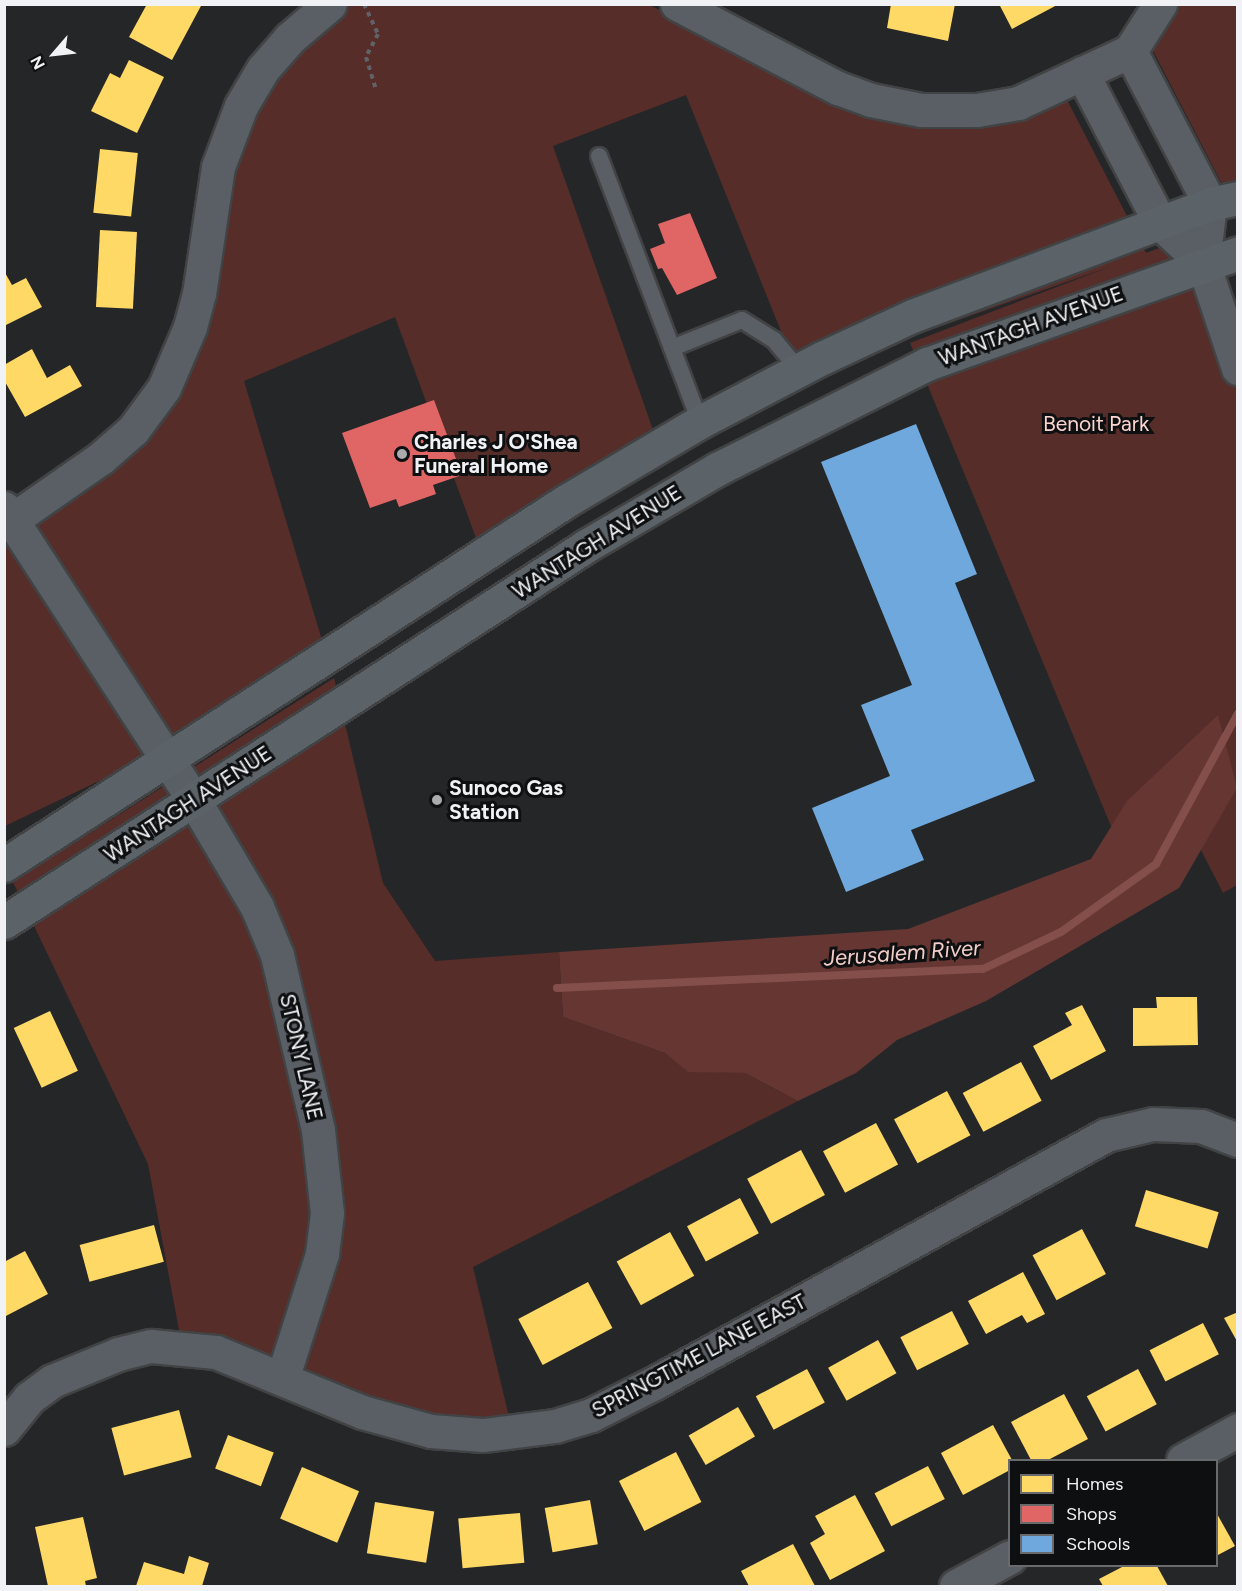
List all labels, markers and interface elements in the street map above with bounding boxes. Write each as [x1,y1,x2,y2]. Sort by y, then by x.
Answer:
north arrow [24,24,84,84]
text: N [26,53,49,73]
street label: WANTAGH AVENUE [935,281,1127,371]
park label: Benoit Park [1043,411,1149,437]
place label: Charles J O'Shea Funeral Home [414,429,578,479]
marker: Charles J O'Shea Funeral Home [395,447,409,461]
street label: WANTAGH AVENUE [508,480,686,604]
street label: WANTAGH AVENUE [100,740,276,868]
place label: Sunoco Gas Station [449,775,563,825]
marker: Sunoco Gas Station [430,793,444,807]
water label: Jerusalem River [823,934,981,972]
street label: STONY LANE [274,991,328,1123]
street label: SPRINGTIME LANE EAST [588,1289,810,1423]
legend [1008,1459,1218,1567]
text: Homes [1066,1473,1124,1495]
text: Shops [1066,1503,1117,1525]
text: Schools [1066,1533,1130,1555]

